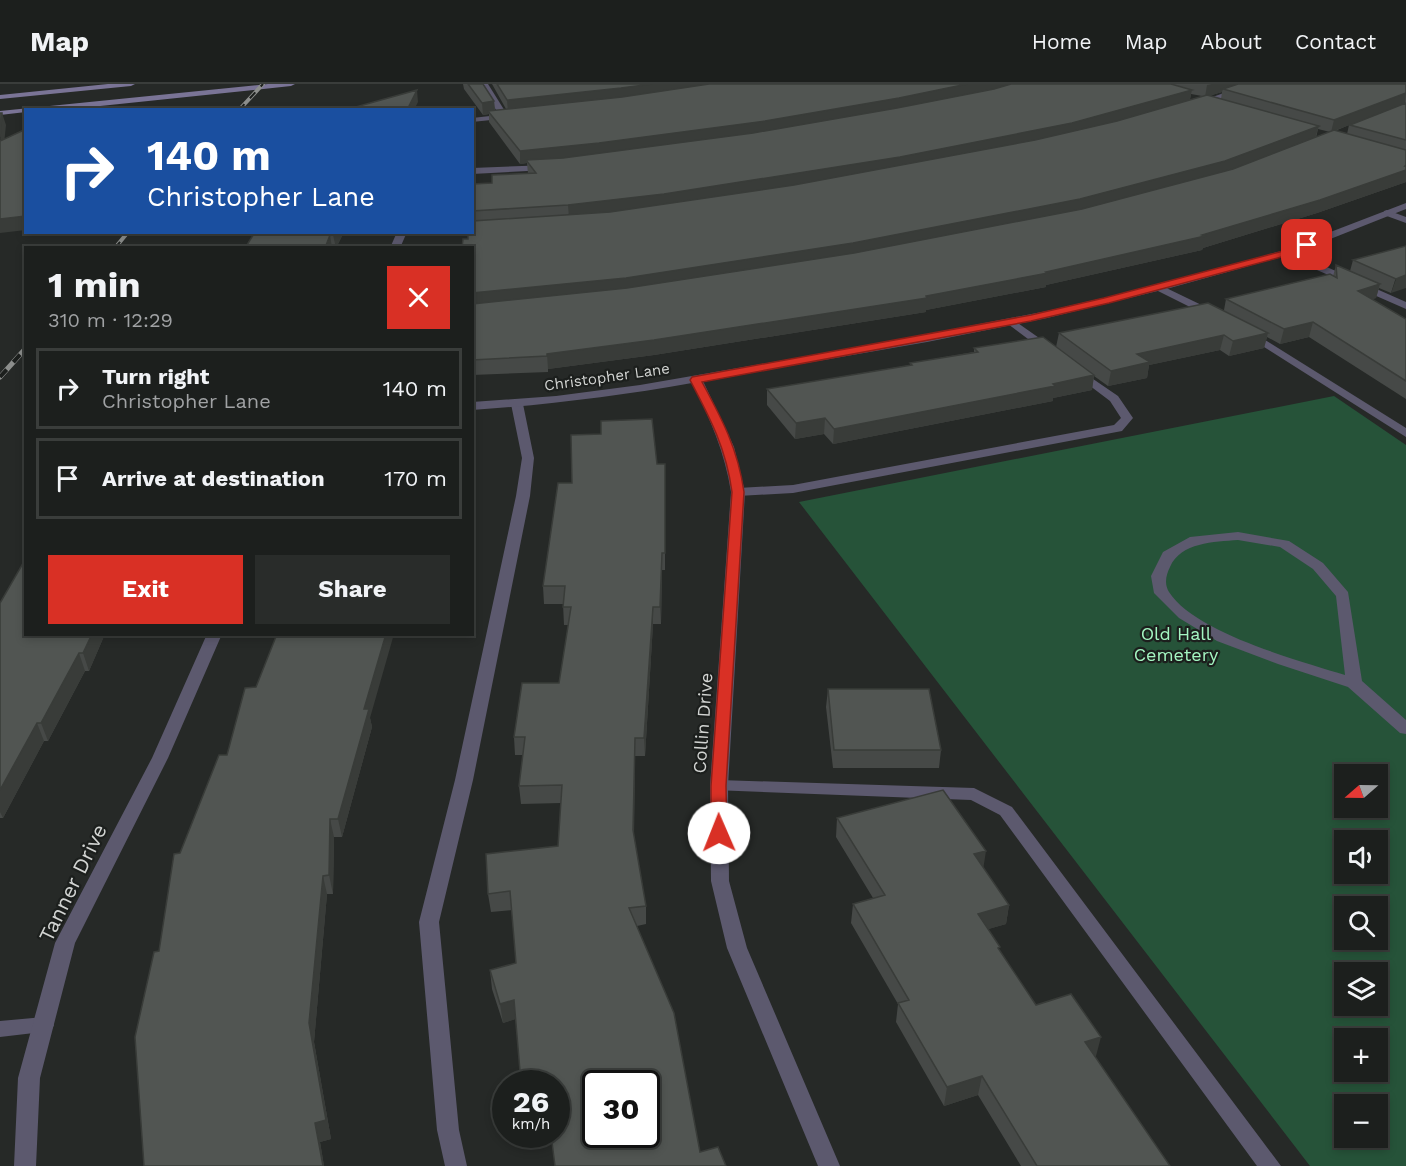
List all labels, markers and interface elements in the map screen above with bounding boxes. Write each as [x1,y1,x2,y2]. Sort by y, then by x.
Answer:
text: Map [30,25,89,58]
text: Home [1032,29,1092,54]
text: Map [1125,29,1168,54]
text: About [1201,29,1262,54]
text: Contact [1295,29,1376,54]
text: 140 m [147,131,271,180]
icon: right [48,132,126,210]
text: Christopher Lane [147,181,375,213]
pin [1281,219,1332,270]
icon: arrive [1290,228,1323,261]
text: 1 min [48,264,140,306]
button: close [387,266,450,329]
text: 310 m · 12:29 [48,308,173,332]
street label: Christopher Lane [543,359,671,395]
text: Turn right [102,364,209,389]
icon: right [51,372,84,405]
text: 140 m [383,376,447,401]
text: Christopher Lane [102,389,271,413]
icon: arrive [51,462,84,495]
text: Arrive at destination [102,466,325,491]
text: 170 m [384,466,447,491]
button: Exit [48,555,243,624]
button: Share [255,555,450,624]
park label: Old Hall Cemetery [1134,623,1219,665]
street label: Collin Drive [689,672,716,774]
north arrow [1334,764,1388,818]
map controls [1334,764,1388,1148]
position arrow [687,801,751,865]
street label: Tanner Drive [33,820,112,946]
button: sound [1334,830,1388,884]
button: search [1334,896,1388,950]
button: layers [1334,962,1388,1016]
button: + [1334,1028,1388,1082]
speed limit sign: 30 [582,1070,660,1148]
text: 26 [513,1084,549,1119]
button: − [1334,1094,1388,1148]
text: km/h [512,1115,550,1133]

